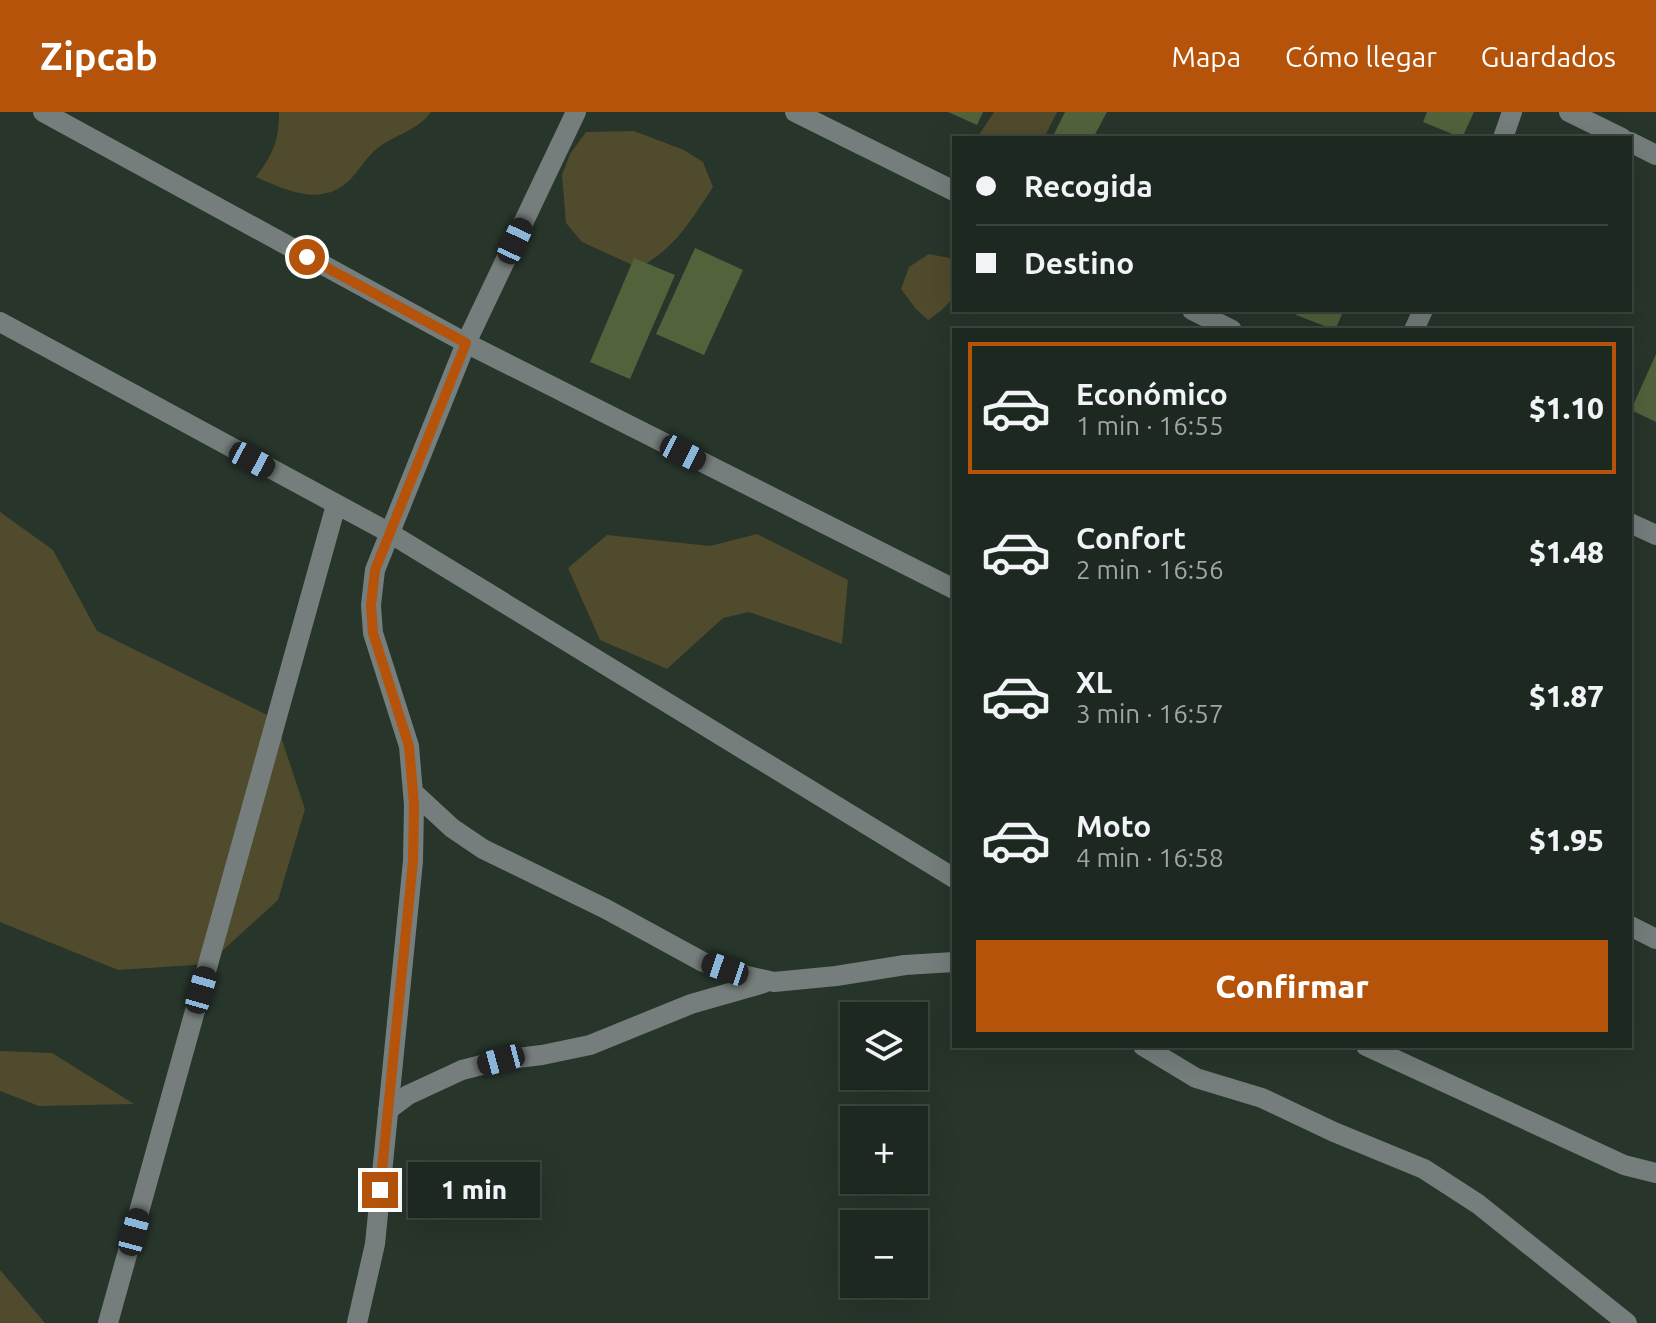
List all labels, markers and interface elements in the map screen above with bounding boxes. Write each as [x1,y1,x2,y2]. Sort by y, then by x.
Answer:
text: Zipcab [40,35,158,77]
text: Mapa [1172,41,1241,72]
text: Cómo llegar [1285,41,1437,72]
text: Guardados [1481,41,1616,72]
text: Recogida [1024,169,1153,203]
car [494,214,536,268]
route start [289,239,325,275]
text: Destino [1024,246,1134,280]
icon: car [980,372,1052,444]
text: Económico [1076,377,1228,411]
text: $1.10 [1529,391,1604,425]
text: 1 min · 16:55 [1076,411,1224,440]
car [656,431,710,475]
car [225,438,279,482]
icon: car [980,516,1052,588]
text: Confort [1076,521,1186,555]
text: $1.48 [1529,535,1604,569]
text: 2 min · 16:56 [1076,555,1224,584]
icon: car [980,660,1052,732]
text: XL [1076,665,1112,699]
text: $1.87 [1529,679,1604,713]
text: 3 min · 16:57 [1076,699,1224,728]
icon: car [980,804,1052,876]
text: Moto [1076,809,1151,843]
text: $1.95 [1529,823,1604,857]
text: 4 min · 16:58 [1076,843,1224,872]
button: Confirmar [976,940,1608,1032]
car [698,950,752,988]
car [183,964,219,1016]
map controls [840,1002,928,1298]
button: layers [840,1002,928,1090]
car [475,1042,527,1078]
button: + [840,1106,928,1194]
callout: 1 min [408,1162,540,1218]
route end [362,1172,398,1208]
text: 1 min [441,1175,507,1204]
car [116,1206,152,1258]
button: − [840,1210,928,1298]

